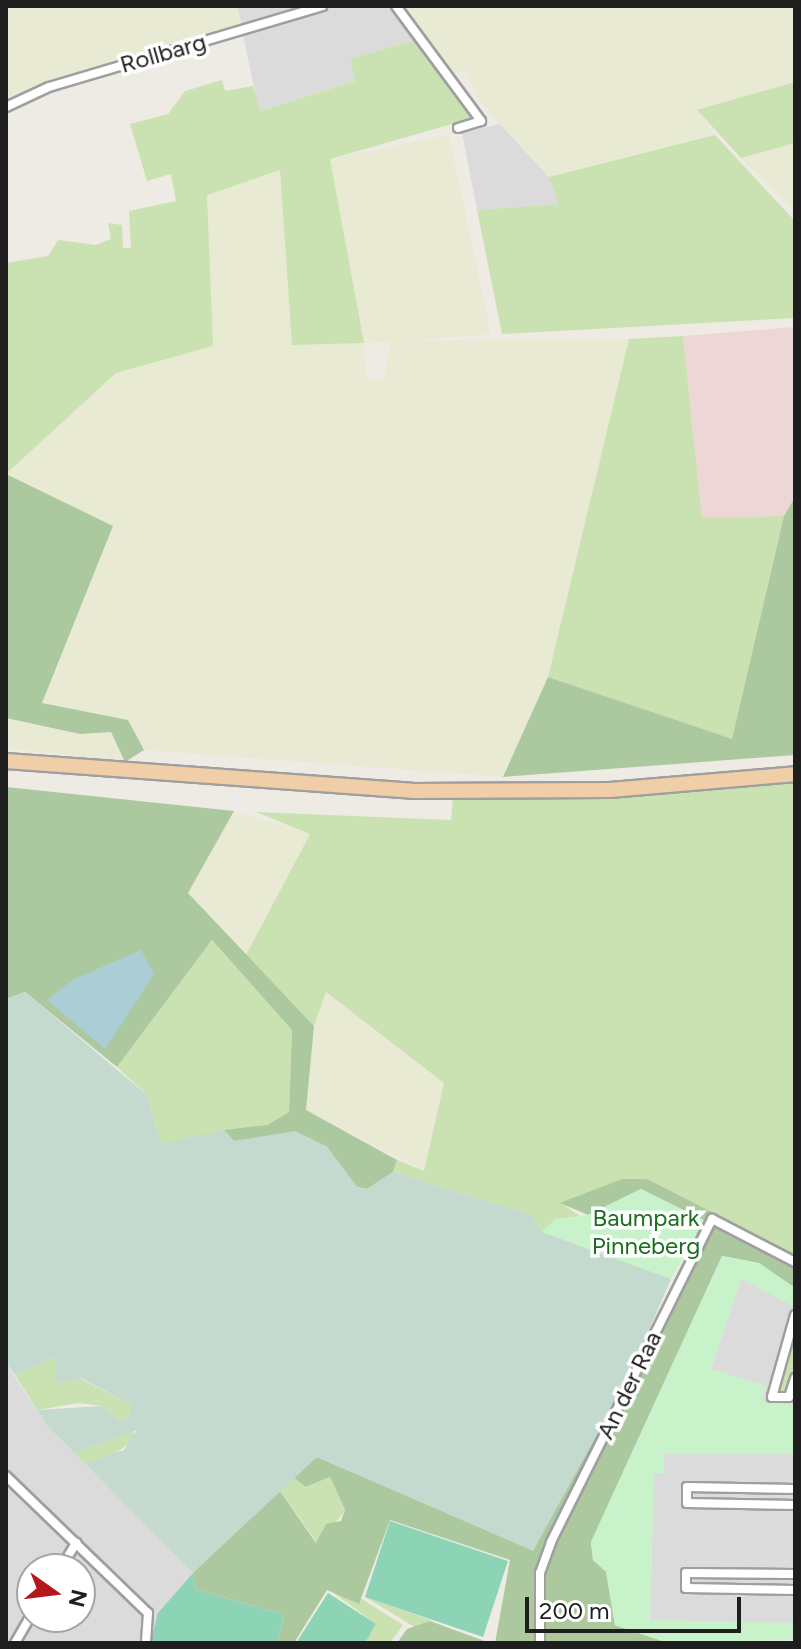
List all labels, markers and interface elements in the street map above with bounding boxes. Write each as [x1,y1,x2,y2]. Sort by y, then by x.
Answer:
street label: Rollbarg [117,27,209,79]
park label: Baumpark Pinneberg [592,1204,700,1260]
street label: An der Raa [591,1326,667,1444]
north arrow [16,1553,96,1633]
scale bar [529,1581,745,1631]
text: N [63,1587,93,1610]
text: 200 m [539,1596,610,1625]

